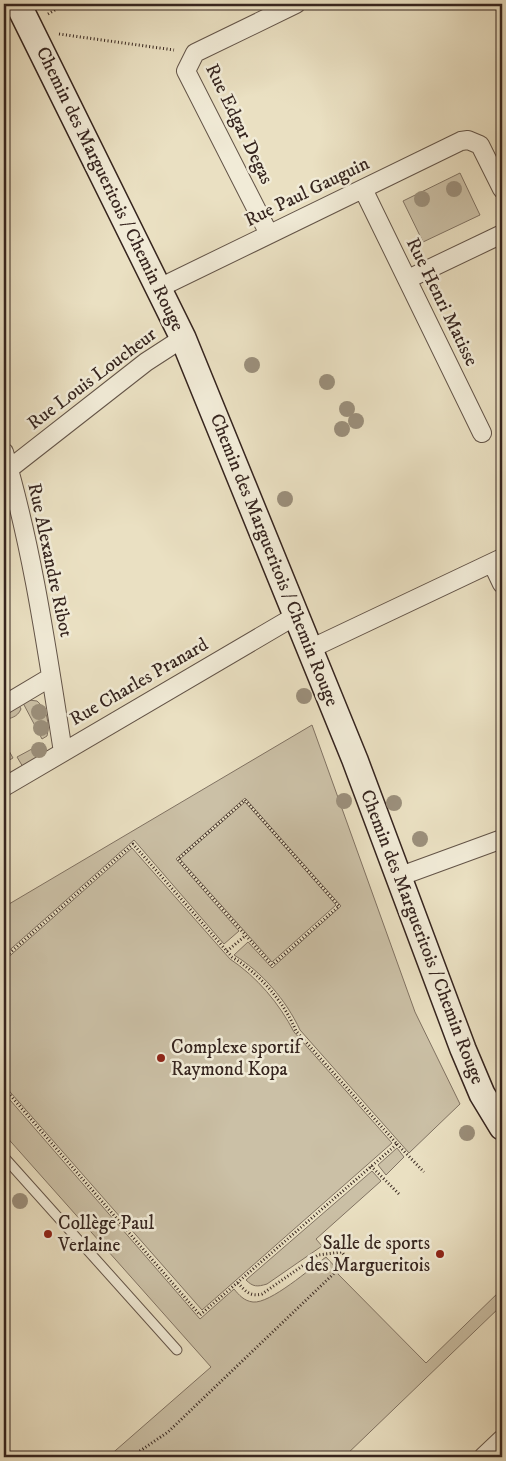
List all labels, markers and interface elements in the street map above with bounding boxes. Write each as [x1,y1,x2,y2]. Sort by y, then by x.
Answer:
street label: Chemin des Margueritois / Chemin Rouge [31,43,189,335]
street label: Rue Edgar Degas [200,60,278,188]
street label: Rue Paul Gauguin [241,152,373,232]
street label: Rue Henri Matisse [401,234,483,370]
street label: Rue Louis Loucheur [23,323,161,435]
street label: Chemin des Margueritois / Chemin Rouge [205,410,343,710]
street label: Rue Alexandre Ribot [22,481,78,639]
street label: Rue Charles Pranard [66,633,213,731]
street label: Chemin des Margueritois / Chemin Rouge [355,786,489,1088]
place label: Complexe sportif Raymond Kopa [171,1036,303,1081]
marker: Complexe sportif Raymond Kopa [155,1052,167,1064]
place label: Collège Paul Verlaine [57,1212,154,1257]
marker: Collège Paul Verlaine [42,1228,54,1240]
place label: Salle de sports des Margueritois [305,1232,430,1277]
marker: Salle de sports des Margueritois [434,1248,446,1260]

